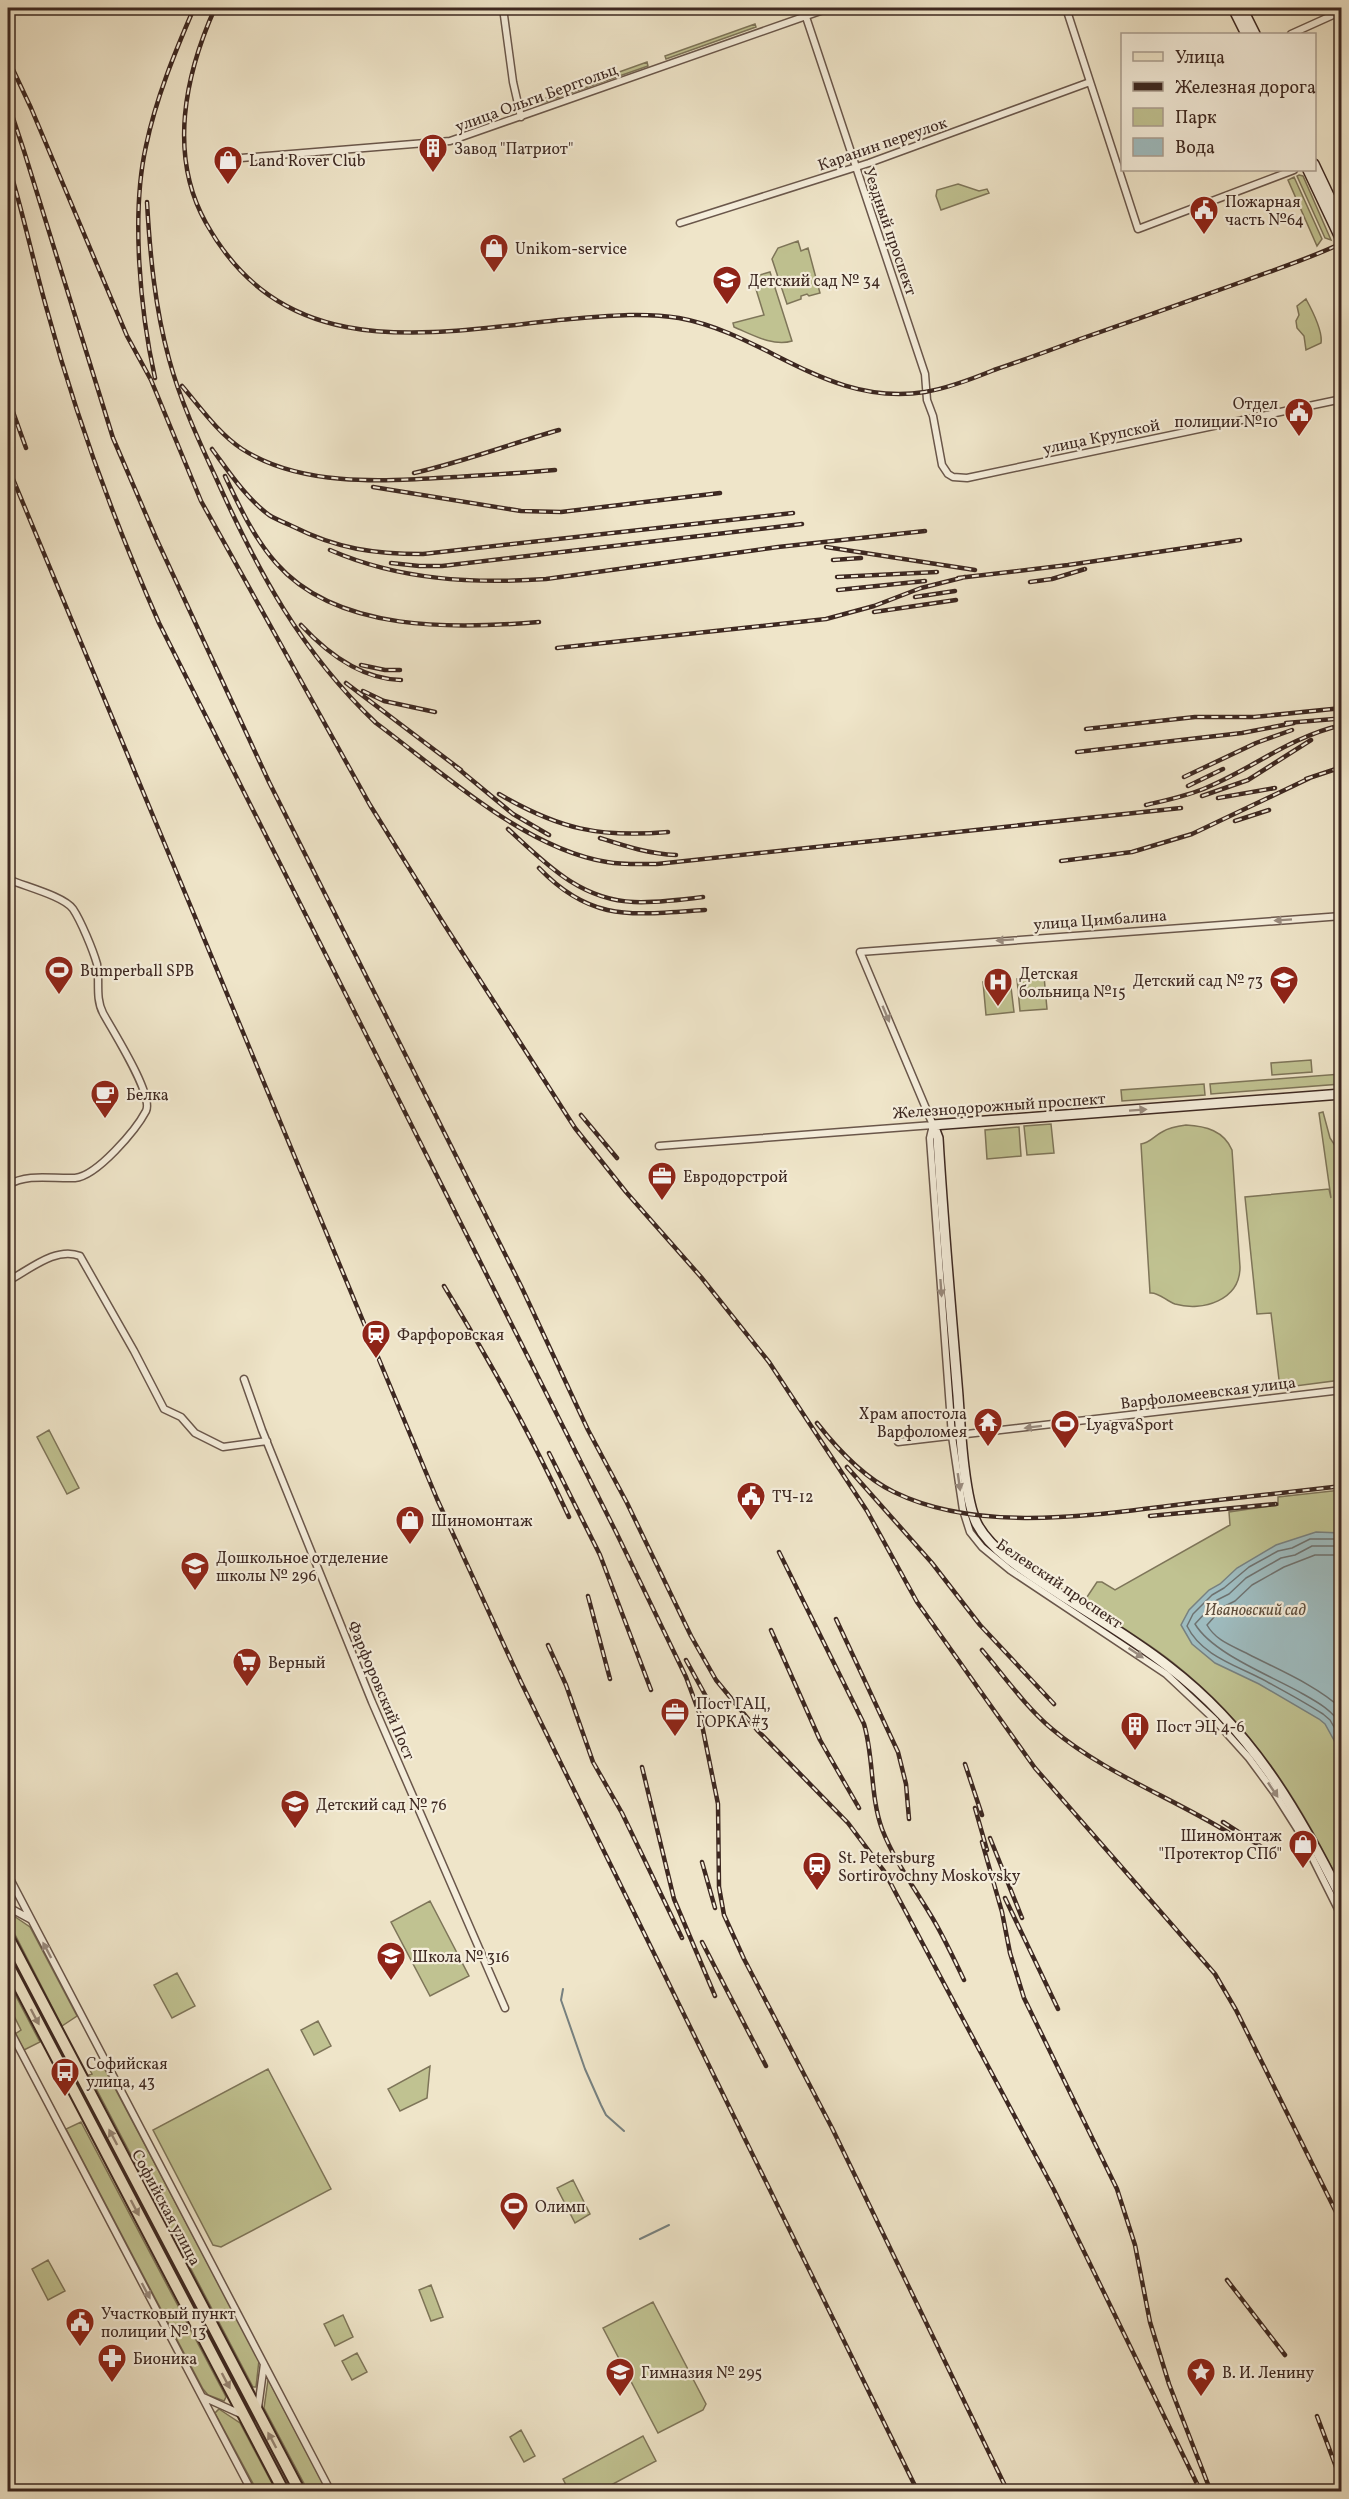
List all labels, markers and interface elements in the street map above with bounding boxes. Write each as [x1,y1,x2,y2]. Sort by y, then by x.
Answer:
legend [1121,33,1316,171]
text: Улица [1175,46,1225,71]
street label: улица Ольги Берггольц [452,59,621,138]
text: Железная дорога [1175,76,1316,101]
text: Парк [1175,106,1217,131]
street label: Каранин переулок [815,112,951,177]
building icon: Завод "Патриот" [417,132,449,174]
text: Вода [1175,136,1215,161]
place label: Завод "Патриот" [454,139,573,161]
shop icon: Land Rover Club [212,144,244,186]
place label: Land Rover Club [249,151,366,173]
street label: Уездный проспект [857,165,921,299]
place label: Пожарная часть №64 [1225,192,1304,232]
public building icon: Пожарная часть №64 [1188,194,1220,236]
shop icon: Unikom-service [478,232,510,274]
place label: Unikom-service [515,239,627,261]
school or university icon: Детский сад № 34 [711,264,743,306]
place label: Детский сад № 34 [748,271,881,293]
place label: Отдел полиции №10 [1175,394,1278,434]
public building icon: Отдел полиции №10 [1283,396,1315,438]
street label: улица Крупской [1041,415,1162,461]
street label: улица Цимбалина [1033,905,1168,937]
one-way arrow [1274,915,1293,925]
one-way arrow [995,935,1014,944]
sports icon: Bumperball SPB [43,954,75,996]
place label: Bumperball SPB [80,961,194,983]
place label: Детская больница №15 [1019,964,1126,1004]
school or university icon: Детский сад № 73 [1268,964,1300,1006]
hospital icon: Детская больница №15 [982,966,1014,1008]
place label: Детский сад № 73 [1133,971,1263,993]
one-way arrow [881,1005,891,1023]
cafe icon: Белка [89,1078,121,1120]
place label: Белка [126,1085,169,1107]
street label: Железнодорожный проспект [892,1089,1106,1125]
one-way arrow [1128,1105,1147,1114]
office icon: Евродорстрой [646,1160,678,1202]
place label: Евродорстрой [683,1167,788,1189]
one-way arrow [937,1279,946,1298]
station icon: Фарфоровская [360,1318,392,1360]
place label: Фарфоровская [397,1325,504,1347]
street label: Варфоломеевская улица [1119,1372,1297,1416]
place label: Храм апостола Варфоломея [859,1404,967,1444]
temple icon: Храм апостола Варфоломея [972,1406,1004,1448]
sports icon: LyagvaSport [1049,1408,1081,1450]
place label: LyagvaSport [1086,1415,1174,1437]
one-way arrow [1024,1422,1043,1431]
one-way arrow [954,1473,963,1492]
public building icon: ТЧ-12 [735,1480,767,1522]
place label: ТЧ-12 [772,1487,814,1509]
shop icon: Шиномонтаж [394,1504,426,1546]
place label: Шиномонтаж [431,1511,533,1533]
street label: Белевский проспект [991,1534,1126,1635]
place label: Дошкольное отделение школы № 296 [216,1548,388,1588]
school or university icon: Дошкольное отделение школы № 296 [179,1550,211,1592]
park label: Ивановский сад [1204,1600,1306,1622]
street label: Фарфоровский Пост [341,1618,419,1764]
supermarket icon: Верный [231,1646,263,1688]
one-way arrow [1128,1647,1144,1659]
place label: Верный [268,1653,326,1675]
place label: Пост ГАЦ, ГОРКА #3 [696,1694,771,1734]
office icon: Пост ГАЦ, ГОРКА #3 [659,1696,691,1738]
building icon: Пост ЭЦ 4-6 [1119,1710,1151,1752]
place label: Пост ЭЦ 4-6 [1156,1717,1245,1739]
one-way arrow [1267,1782,1279,1798]
school or university icon: Детский сад № 76 [279,1788,311,1830]
place label: Детский сад № 76 [316,1795,447,1817]
place label: Шиномонтаж "Протектор СПб" [1159,1826,1282,1866]
shop icon: Шиномонтаж "Протектор СПб" [1287,1828,1319,1870]
place label: St. Petersburg Sortirovochny Moskovsky [838,1848,1021,1888]
station icon: St. Petersburg Sortirovochny Moskovsky [801,1850,833,1892]
school or university icon: Школа № 316 [375,1940,407,1982]
one-way arrow [42,1942,52,1959]
place label: Школа № 316 [412,1947,509,1969]
one-way arrow [30,2009,40,2026]
place label: Софийская улица, 43 [86,2054,168,2094]
bus stop icon: Софийская улица, 43 [49,2056,81,2098]
one-way arrow [108,2128,118,2145]
street label: Софийская улица [125,2146,205,2270]
sports icon: Олимп [498,2190,530,2232]
place label: Олимп [535,2197,585,2219]
one-way arrow [131,2200,140,2217]
one-way arrow [141,2282,151,2299]
place label: Участковый пункт полиции № 13 [101,2304,235,2344]
public building icon: Участковый пункт полиции № 13 [64,2306,96,2348]
pharmacy icon: Бионика [96,2342,128,2384]
place label: Бионика [133,2349,197,2371]
school or university icon: Гимназия № 295 [604,2356,636,2398]
place icon: В. И. Ленину [1185,2356,1217,2398]
place label: Гимназия № 295 [641,2363,762,2385]
place label: В. И. Ленину [1222,2363,1314,2385]
one-way arrow [221,2373,231,2390]
one-way arrow [267,2431,277,2448]

